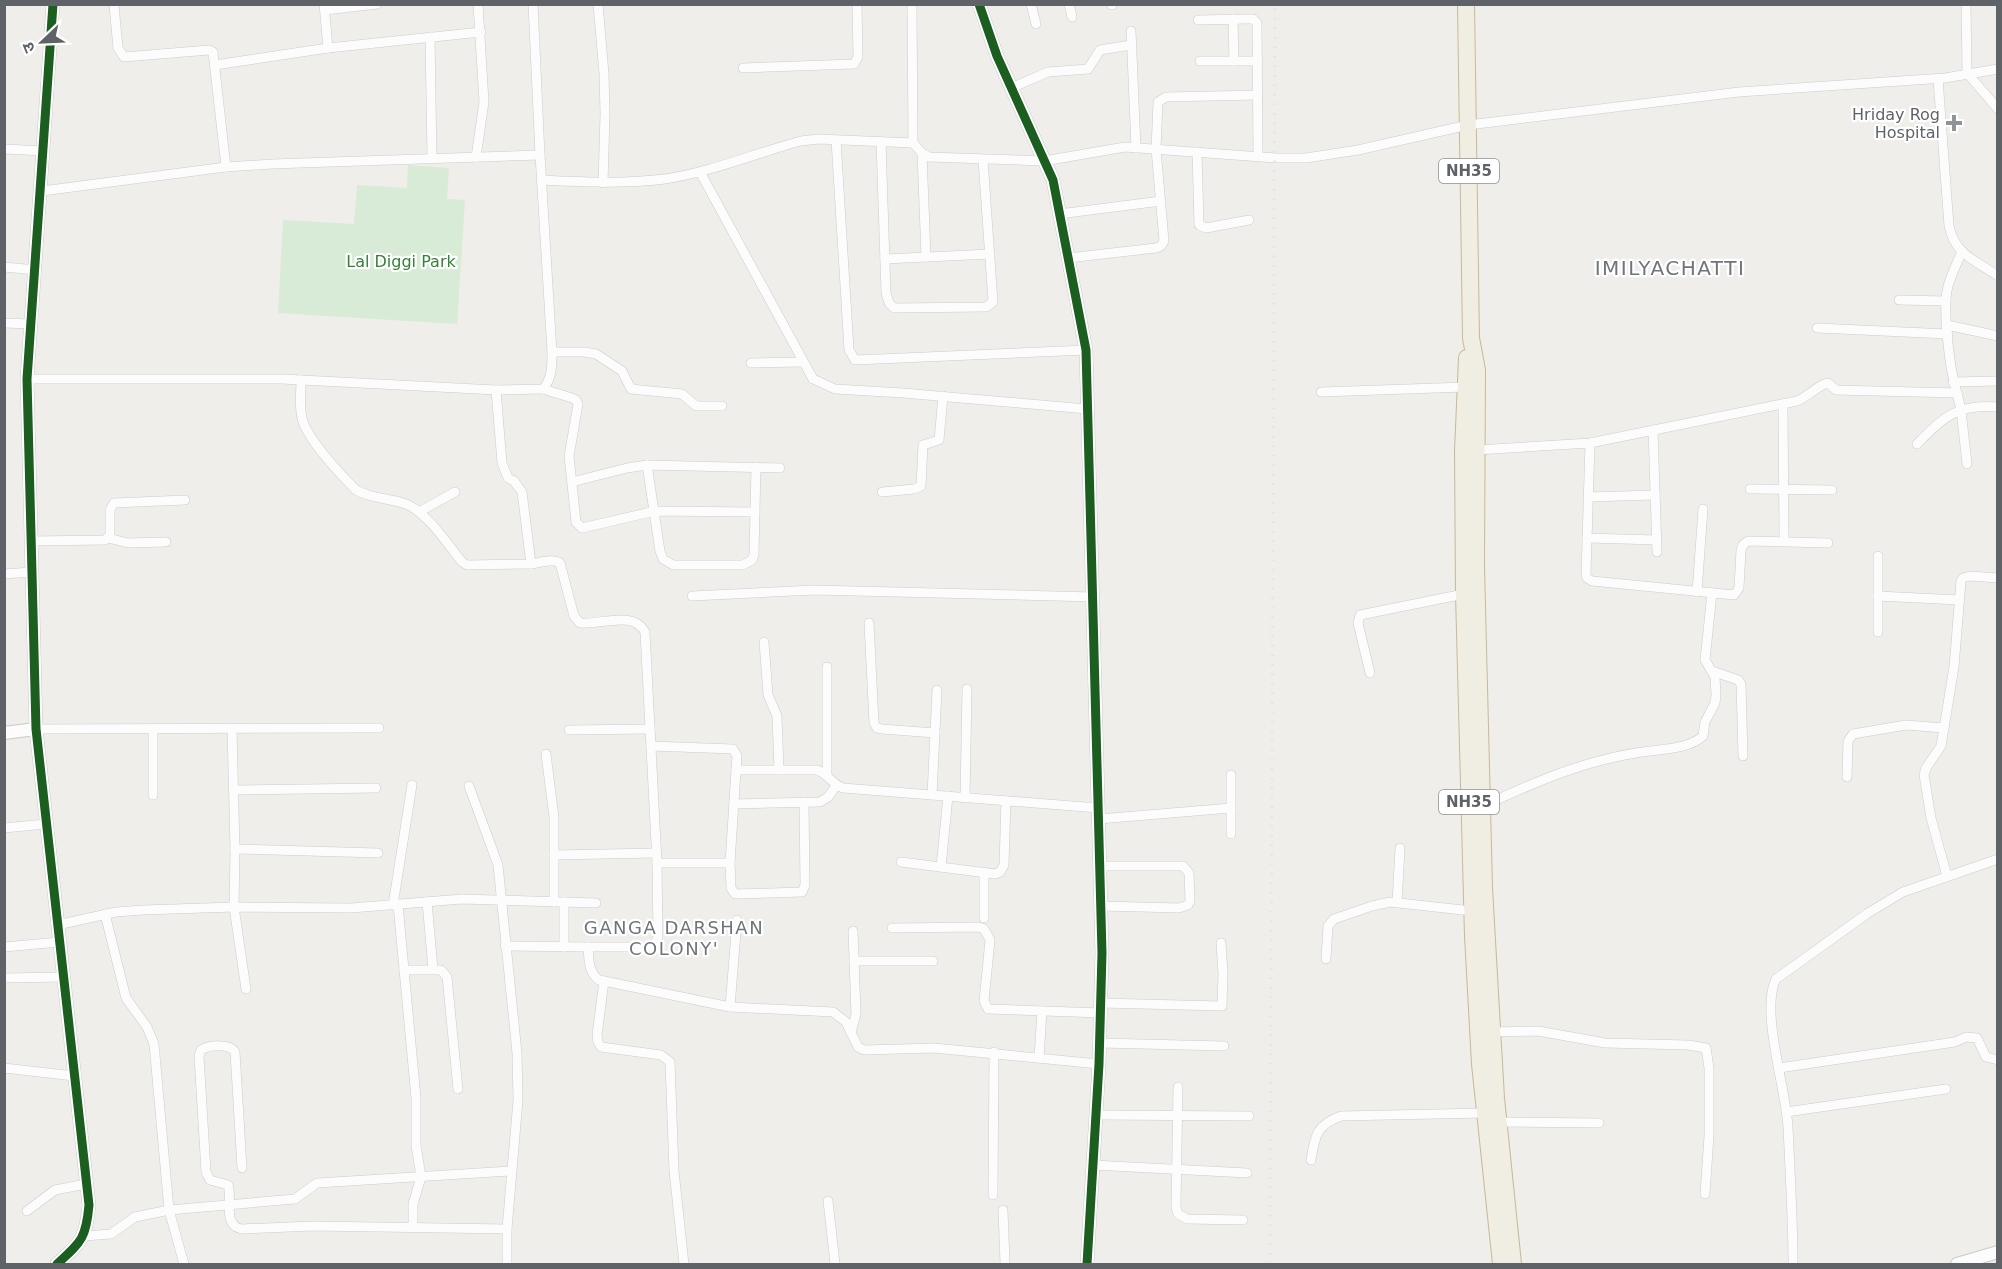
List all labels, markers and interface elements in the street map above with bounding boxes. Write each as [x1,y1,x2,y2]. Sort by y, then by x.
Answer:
north arrow [12,12,72,72]
text: उ [18,39,39,56]
place label: Hriday Rog Hospital [1852,105,1940,142]
marker: Hriday Rog Hospital [1945,114,1963,132]
road number: NH35 [1439,159,1499,183]
park label: Lal Diggi Park [346,252,456,271]
district label: IMILYACHATTI [1595,256,1745,280]
road number: NH35 [1439,790,1499,814]
district label: GANGA DARSHAN COLONY' [584,917,764,959]

